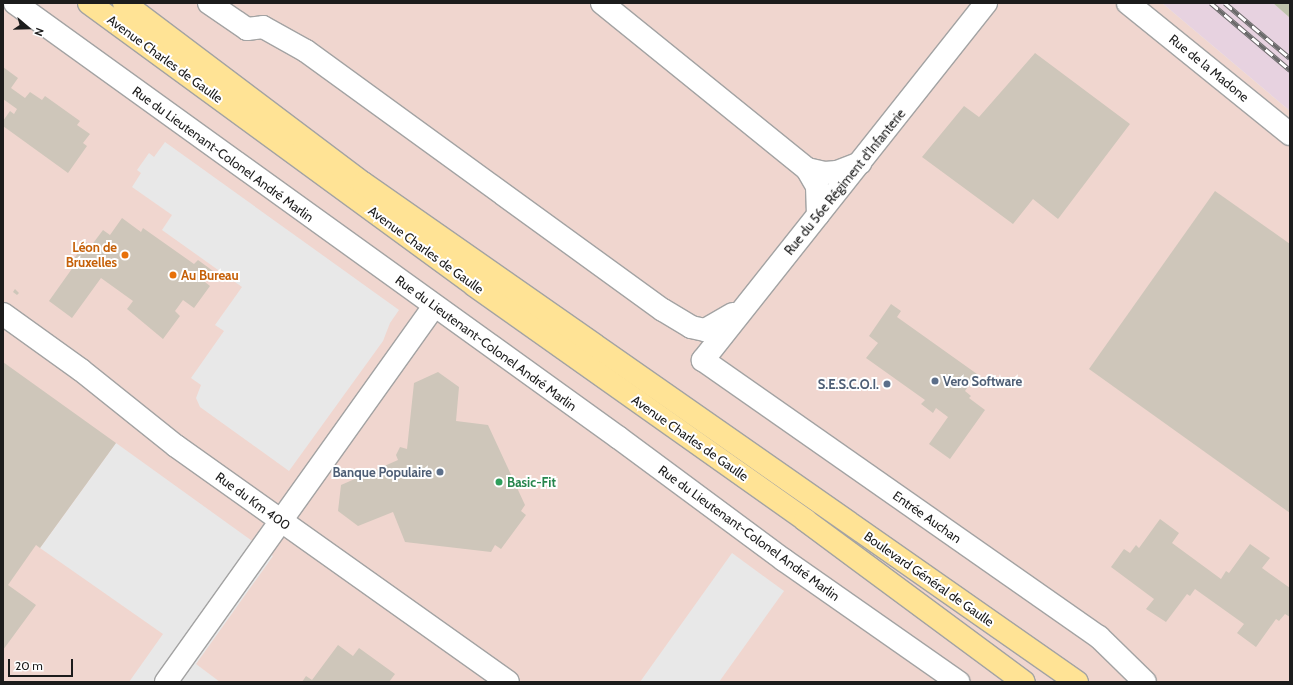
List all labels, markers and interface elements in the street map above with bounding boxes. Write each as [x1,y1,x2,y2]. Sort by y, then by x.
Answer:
north arrow [8,8,48,48]
street label: Avenue Charles de Gaulle [104,12,226,106]
text: N [31,26,47,38]
street label: Rue de la Madone [1166,31,1252,105]
street label: Rue du Lieutenant-Colonel André Marlin [129,83,317,225]
street label: Rue du 56e Régiment d'Infanterie [781,106,909,258]
street label: Avenue Charles de Gaulle [365,203,487,297]
place label: Léon de Bruxelles [66,240,117,271]
marker: Léon de Bruxelles [120,250,130,260]
place label: Au Bureau [181,267,239,283]
marker: Au Bureau [168,270,178,280]
street label: Rue du Lieutenant-Colonel André Marlin [392,272,580,414]
place label: Vero Software [943,373,1022,389]
place label: S.E.S.C.O.I. [818,376,879,392]
marker: Vero Software [930,376,940,386]
marker: S.E.S.C.O.I. [882,379,892,389]
street label: Avenue Charles de Gaulle [629,392,751,484]
street label: Rue du Lieutenant-Colonel André Marlin [655,462,843,604]
place label: Banque Populaire [332,464,432,480]
marker: Banque Populaire [435,467,445,477]
street label: Rue du Km 400 [213,469,293,533]
place label: Basic-Fit [507,474,556,490]
marker: Basic-Fit [494,477,504,487]
street label: Entrée Auchan [890,488,964,546]
street label: Boulevard Général de Gaulle [861,528,997,630]
scale bar [10,651,75,677]
text: 20 m [15,658,43,673]

